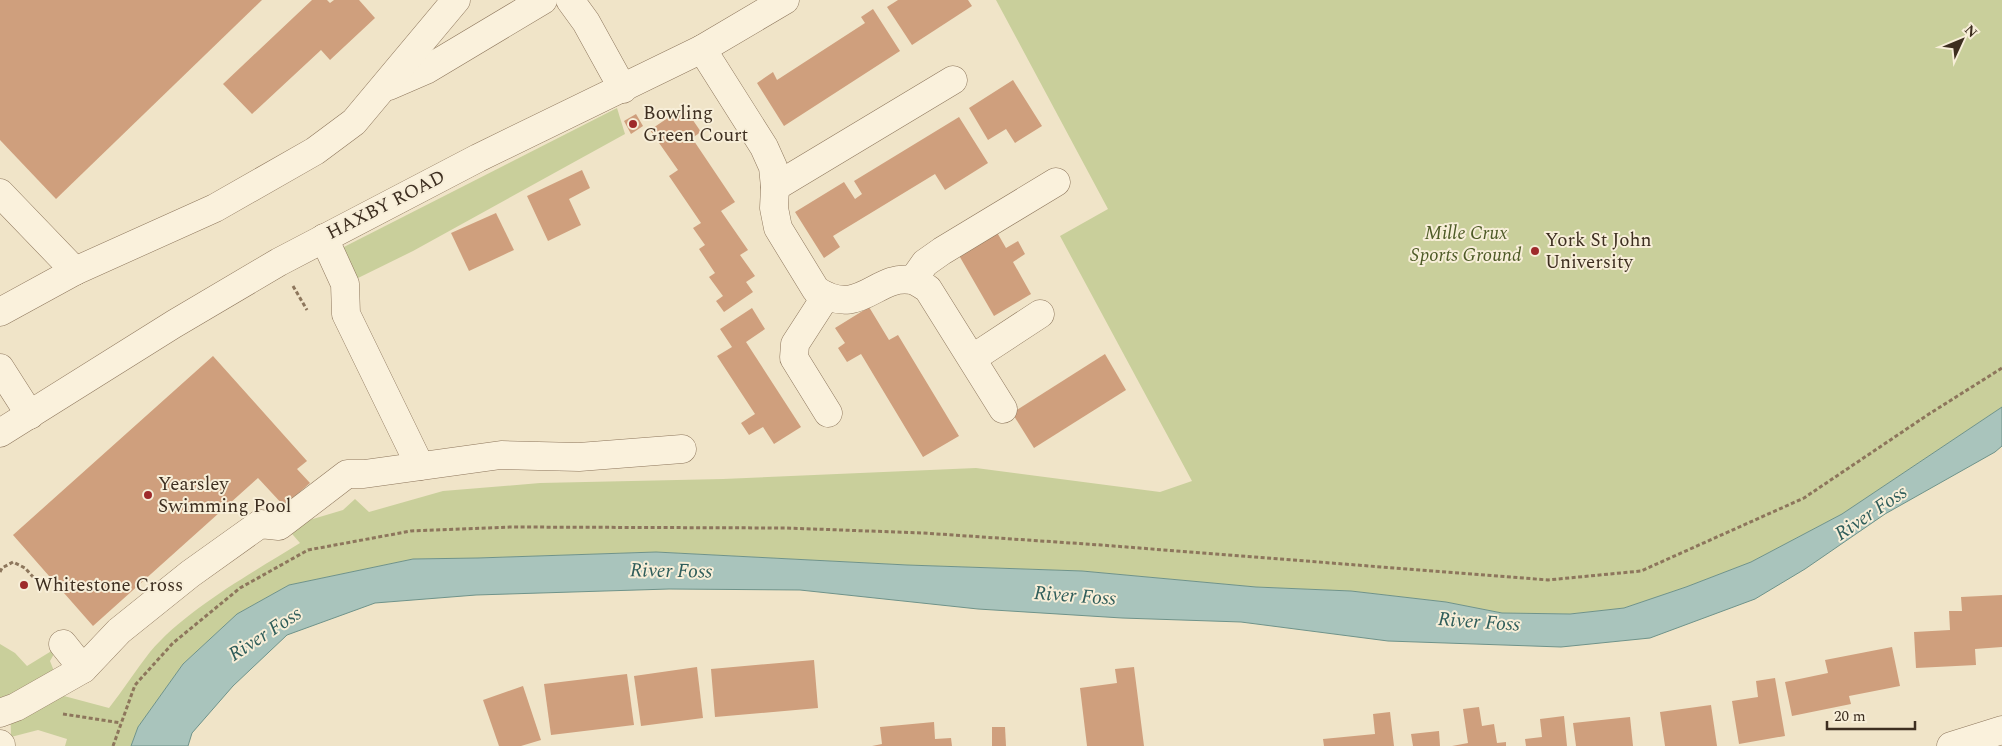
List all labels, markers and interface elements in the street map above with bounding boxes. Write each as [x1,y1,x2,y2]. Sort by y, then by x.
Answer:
north arrow [1937,15,1987,65]
text: N [1959,20,1983,43]
place label: Bowling Green Court [643,99,749,150]
marker: Bowling Green Court [627,118,639,130]
street label: HAXBY ROAD [322,163,450,247]
park label: Mille Crux Sports Ground [1410,219,1522,270]
place label: York St John University [1545,226,1652,277]
marker: York St John University [1529,245,1541,257]
place label: Yearsley Swimming Pool [158,470,291,521]
water label: River Foss [1829,478,1913,548]
marker: Yearsley Swimming Pool [142,489,154,501]
water label: River Foss [630,555,712,587]
place label: Whitestone Cross [34,571,183,600]
water label: River Foss [1033,578,1117,614]
marker: Whitestone Cross [18,579,30,591]
water label: River Foss [222,599,308,669]
water label: River Foss [1437,604,1521,640]
scale bar [1827,698,1914,730]
text: 20 m [1834,705,1866,728]

